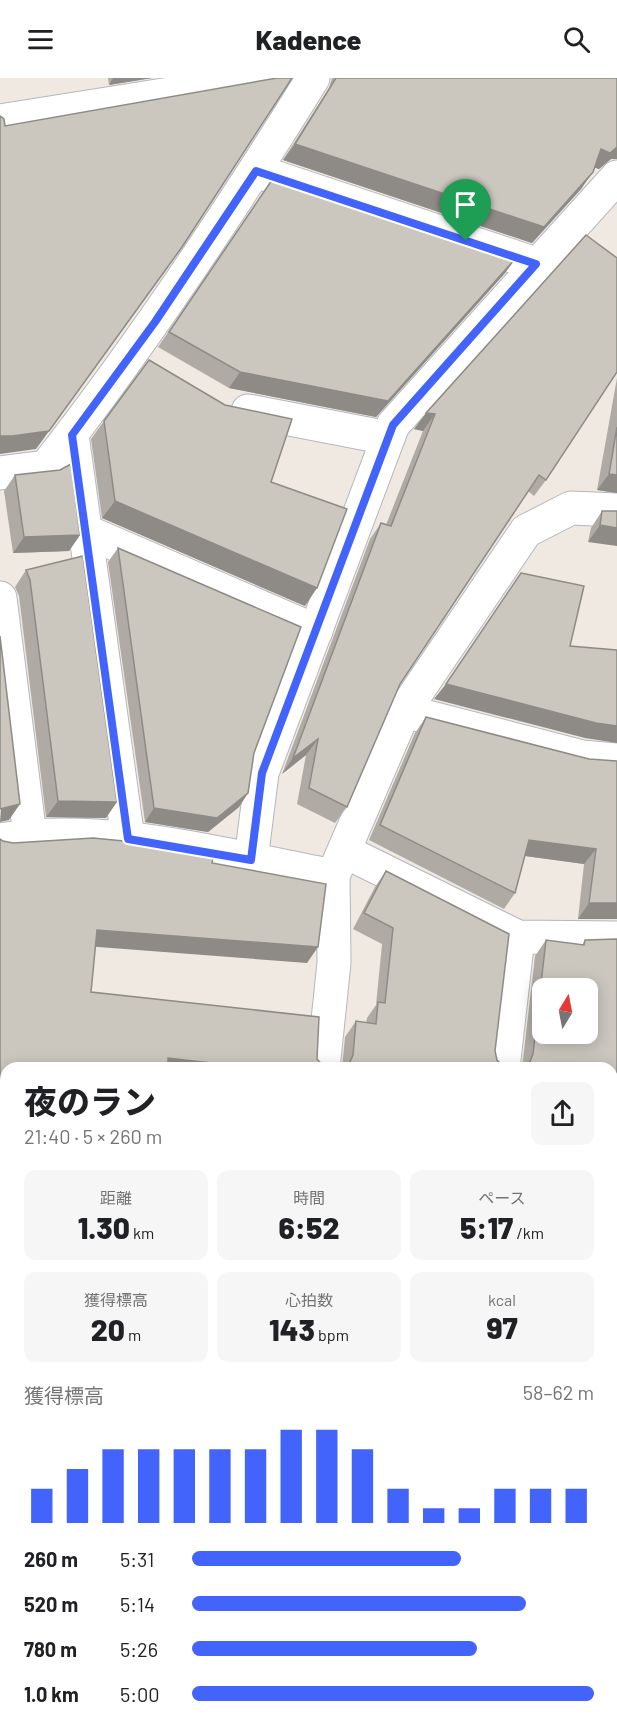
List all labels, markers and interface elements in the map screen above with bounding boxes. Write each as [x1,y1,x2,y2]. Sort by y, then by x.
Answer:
icon: menu [24,23,57,56]
text: Kadence [256,23,361,55]
icon: search [560,23,593,56]
pin [440,179,491,241]
icon: arrive [449,188,482,221]
north arrow [532,978,598,1044]
map controls [532,978,598,1044]
text: 夜のラン [24,1081,156,1121]
button: share [531,1082,594,1145]
text: 21:40 · 5 × 260 m [24,1124,162,1148]
text: 距離 [100,1188,132,1207]
text: 時間 [293,1188,325,1207]
text: ペース [478,1188,526,1207]
text: 1.30 [78,1209,130,1245]
text: 6:52 [279,1209,340,1245]
text: 5:17 [460,1209,513,1245]
text: km [130,1223,154,1242]
text: /km [513,1223,544,1242]
text: 獲得標高 [84,1290,148,1309]
text: 心拍数 [285,1290,333,1309]
text: kcal [488,1290,516,1309]
text: 97 [486,1309,518,1345]
text: 20 [91,1311,125,1347]
text: 143 [269,1311,315,1347]
text: m [125,1325,141,1344]
text: bpm [315,1325,349,1344]
text: 58–62 m [523,1380,594,1404]
text: 獲得標高 [24,1383,104,1407]
text: 260 m [24,1547,78,1571]
text: 5:31 [120,1547,154,1571]
text: 520 m [24,1592,78,1616]
text: 5:14 [120,1592,155,1616]
text: 780 m [24,1637,77,1661]
text: 5:26 [120,1637,158,1661]
text: 1.0 km [24,1682,79,1706]
text: 5:00 [120,1682,160,1706]

